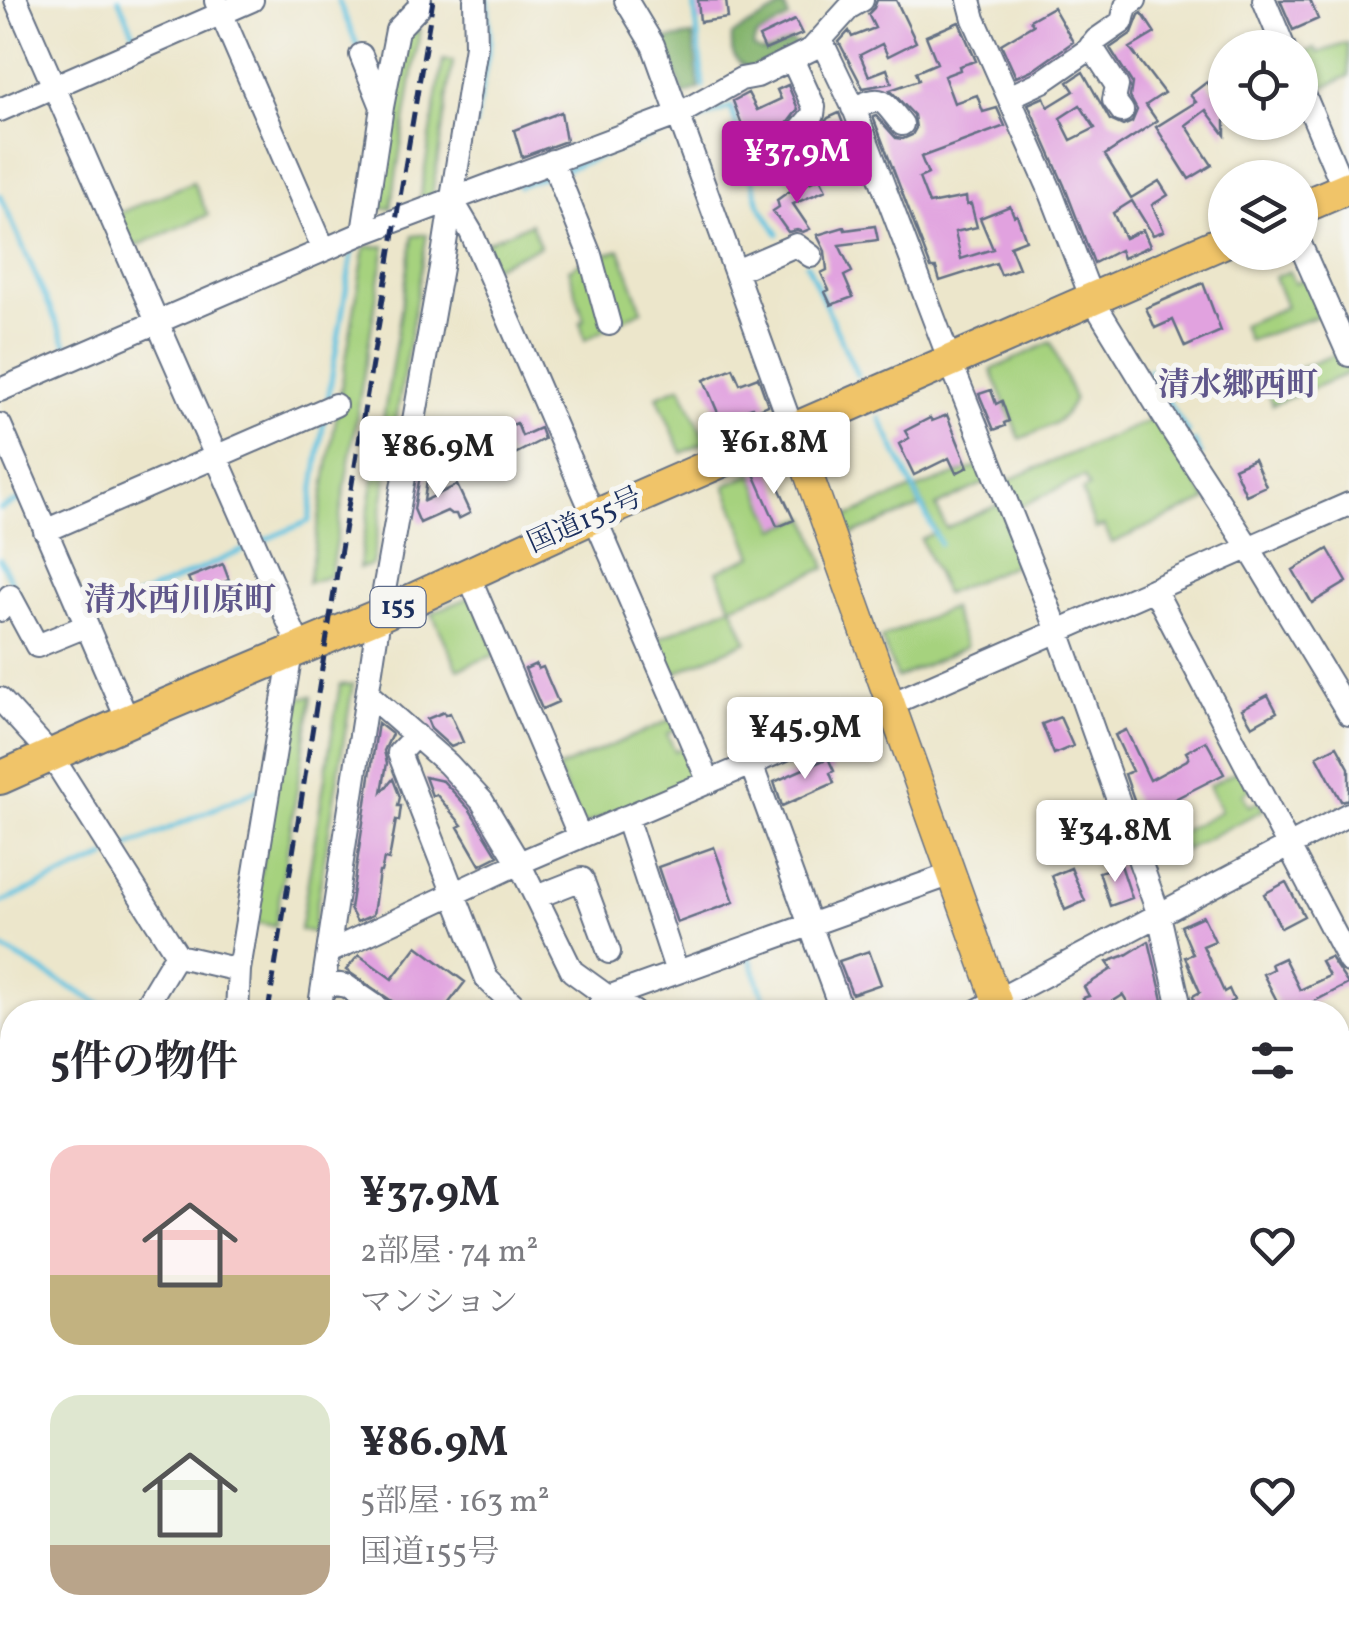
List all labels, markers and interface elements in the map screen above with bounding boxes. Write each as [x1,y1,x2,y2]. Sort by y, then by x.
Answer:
map controls [1208,30,1318,270]
button: locate [1208,30,1318,140]
pin: ¥37.9M [716,121,878,206]
text: ¥37.9M [744,131,850,175]
button: layers [1208,160,1318,270]
district label: 清水郷西町 [1158,365,1318,409]
pin: ¥61.8M [693,412,855,497]
pin: ¥86.9M [357,416,519,501]
text: ¥61.8M [720,422,828,466]
text: ¥86.9M [382,426,494,470]
street label: 国道155号 [521,478,649,564]
district label: 清水西川原町 [84,580,276,624]
road number: 155 [370,587,426,627]
pin: ¥45.9M [724,697,886,782]
text: ¥45.9M [749,707,861,751]
pin: ¥34.8M [1034,800,1196,885]
text: ¥34.8M [1058,810,1172,854]
icon: filters [1245,1033,1300,1088]
text: 5件の物件 [50,1035,238,1094]
text: ¥37.9M [360,1165,500,1224]
icon: home [130,1185,250,1305]
icon: heart [1245,1218,1300,1273]
text: 2部屋 · 74 m² [360,1231,538,1275]
text: マンション [360,1282,519,1326]
text: ¥86.9M [360,1415,508,1474]
icon: home [130,1435,250,1555]
icon: heart [1245,1468,1300,1523]
text: 5部屋 · 163 m² [360,1481,550,1525]
text: 国道155号 [360,1532,499,1576]

